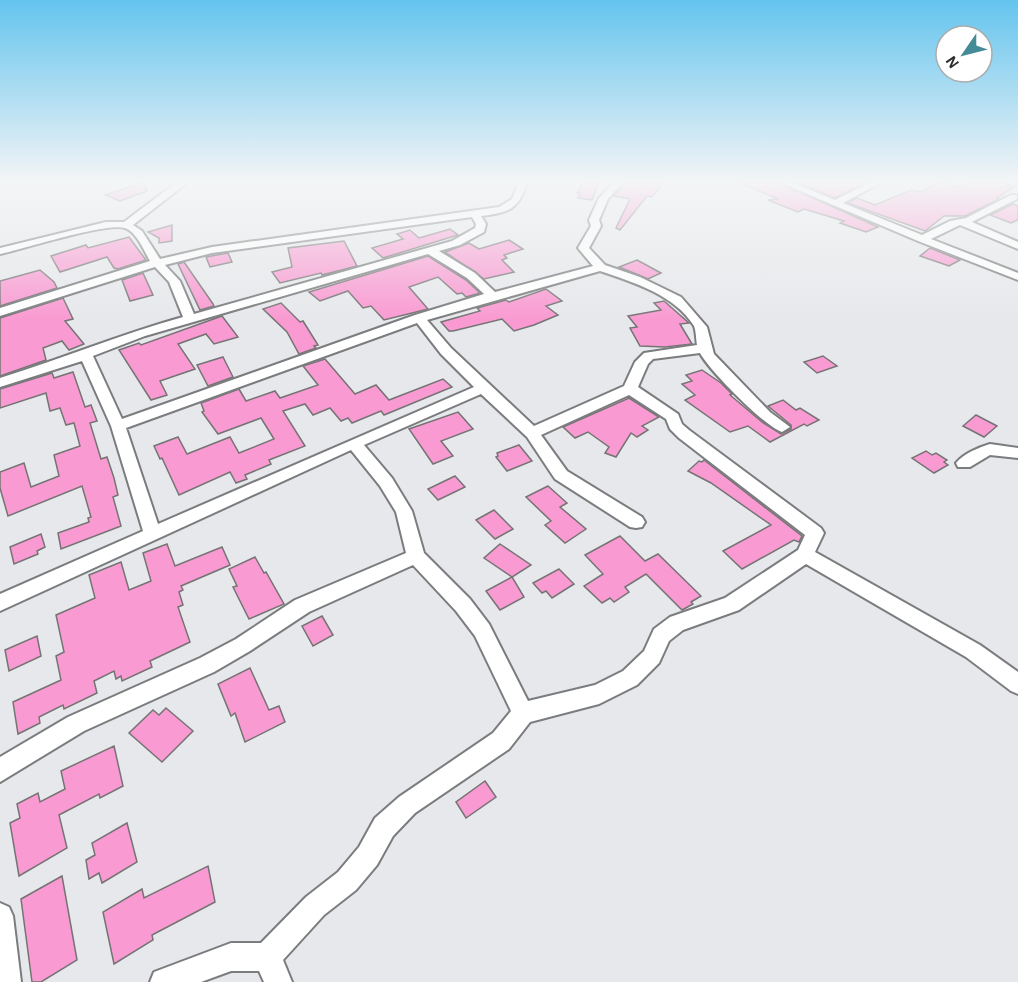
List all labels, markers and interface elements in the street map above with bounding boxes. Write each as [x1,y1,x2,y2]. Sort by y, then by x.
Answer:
north arrow [934,24,994,84]
text: N [943,53,962,71]

